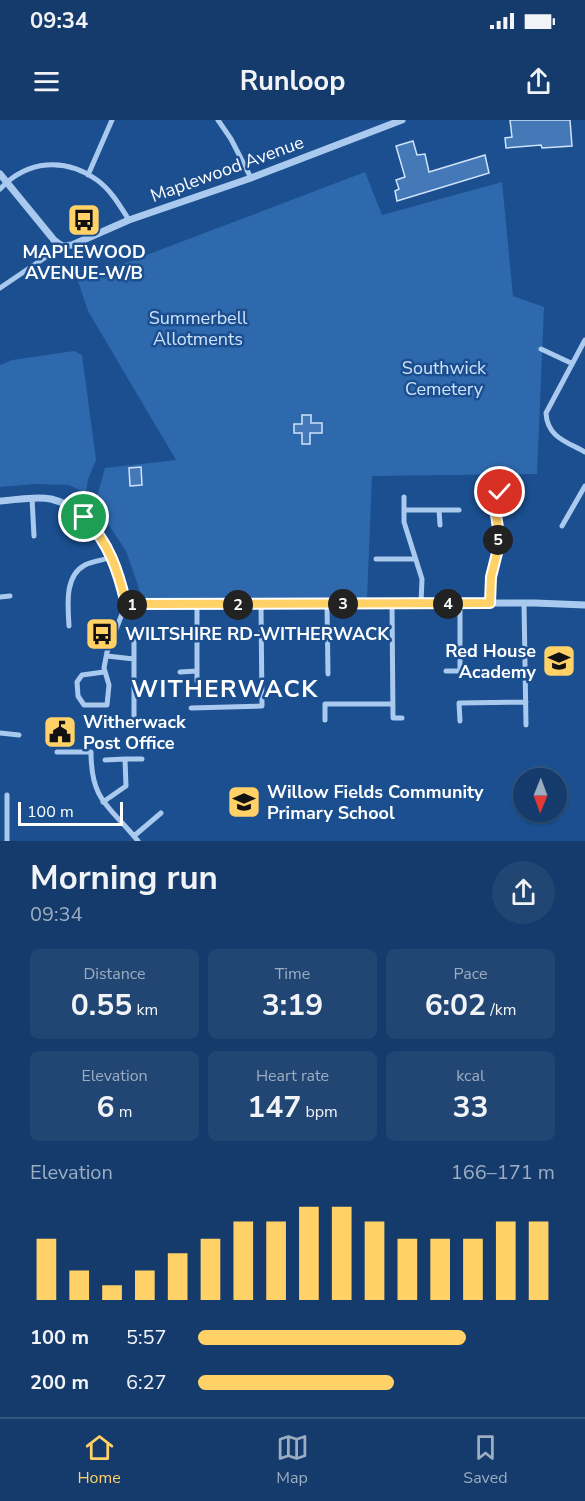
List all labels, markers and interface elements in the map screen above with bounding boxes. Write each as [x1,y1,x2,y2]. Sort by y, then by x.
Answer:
text: 09:34 [30,6,88,36]
text: Runloop [240,63,345,100]
icon: menu [30,65,63,98]
icon: share [522,65,555,98]
street label: Maplewood Avenue [147,130,307,208]
bus stop icon: MAPLEWOOD AVENUE-W/B [66,202,102,238]
place label: MAPLEWOOD AVENUE-W/B [22,240,146,285]
park label: Summerbell Allotments [149,306,248,351]
park label: Southwick Cemetery [402,356,487,401]
pin [474,466,525,517]
icon: check [483,475,516,508]
pin [58,491,109,542]
icon: arrive [67,500,100,533]
pin: 5 [483,525,513,555]
text: 5 [493,529,503,551]
pin: 3 [328,589,358,619]
pin: 4 [433,589,463,619]
pin: 1 [117,590,147,620]
pin: 2 [223,590,253,620]
text: 3 [338,593,348,615]
text: 4 [443,593,453,615]
text: 1 [127,594,137,616]
text: 2 [233,594,243,616]
bus stop icon: WILTSHIRE RD-WITHERWACK [84,616,120,652]
place label: WILTSHIRE RD-WITHERWACK [125,622,390,646]
place label: Red House Academy [445,639,537,684]
school or university icon: Red House Academy [541,643,577,679]
district label: WITHERWACK [131,673,319,705]
place label: Witherwack Post Office [83,710,186,755]
public building icon: Witherwack Post Office [42,714,78,750]
north arrow [513,768,567,822]
map controls [513,768,567,822]
place label: Willow Fields Community Primary School [267,780,484,825]
school or university icon: Willow Fields Community Primary School [226,784,262,820]
scale bar [18,799,123,826]
text: 100 m [27,801,74,823]
text: Morning run [30,856,218,901]
button: share [492,861,555,924]
text: 09:34 [30,901,83,928]
text: Distance [83,963,146,985]
text: Time [275,963,310,985]
text: Pace [454,963,487,985]
text: 0.55 [71,985,132,1026]
text: 3:19 [262,985,323,1026]
text: 6:02 [425,985,486,1026]
text: km [132,999,158,1021]
text: /km [486,999,516,1021]
text: Elevation [81,1065,148,1087]
text: Heart rate [256,1065,329,1087]
text: kcal [456,1065,485,1087]
text: 6 [97,1087,115,1128]
text: 147 [247,1087,301,1128]
text: 33 [453,1087,489,1128]
text: m [115,1101,132,1123]
text: bpm [301,1101,338,1123]
text: Elevation [30,1159,113,1186]
text: 166–171 m [451,1159,555,1186]
text: 100 m [30,1324,89,1351]
text: 5:57 [126,1324,167,1351]
text: 200 m [30,1369,89,1396]
text: 6:27 [126,1369,167,1396]
tab: Home [77,1431,121,1489]
tab: Map [276,1431,309,1489]
tab: Saved [463,1431,508,1489]

